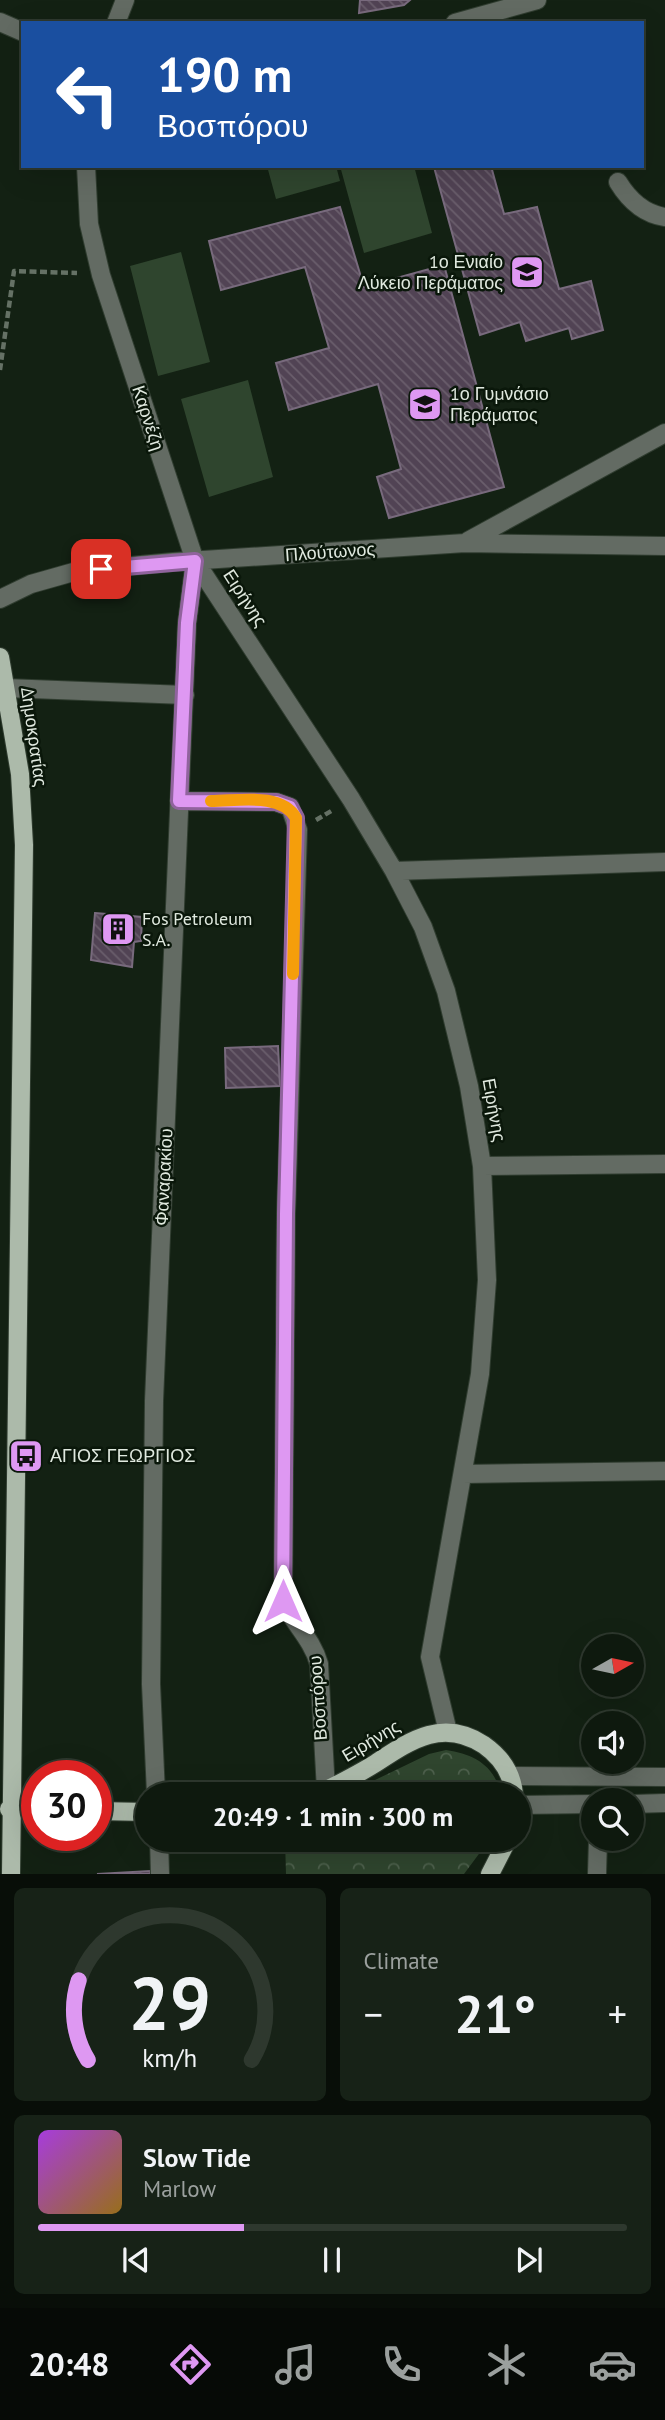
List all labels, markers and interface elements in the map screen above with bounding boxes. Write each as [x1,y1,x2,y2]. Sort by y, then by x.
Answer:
text: 190 m [157,42,292,106]
icon: left [42,49,133,140]
text: Βοσπόρου [157,104,308,146]
place label: 1ο Ενιαίο Λύκειο Περάματος [358,250,503,294]
school or university icon: 1ο Ενιαίο Λύκειο Περάματος [508,253,546,291]
street label: Καρνέζη [127,382,170,453]
place label: 1ο Γυμνάσιο Περάματος [450,382,549,426]
school or university icon: 1ο Γυμνάσιο Περάματος [406,385,444,423]
street label: Πλούτωνος [284,537,376,566]
pin [71,539,131,599]
icon: arrive [82,550,120,588]
street label: Ειρήνης [218,565,273,631]
street label: Δημοκρατίας [16,686,53,788]
place label: Fos Petroleum S.A. [142,907,252,951]
building icon: Fos Petroleum S.A. [99,910,137,948]
street label: Ειρήνης [478,1076,511,1144]
street label: Φαναρακίου [149,1128,178,1226]
bus stop icon: ΑΓΙΟΣ ΓΕΩΡΓΙΟΣ [7,1437,45,1475]
place label: ΑΓΙΟΣ ΓΕΩΡΓΙΟΣ [50,1444,195,1467]
position arrow [246,1564,320,1638]
north arrow [581,1634,644,1698]
map controls [581,1634,644,1851]
street label: Βοσπόρου [303,1655,332,1741]
button: sound [581,1711,644,1774]
street label: Ειρήνης [337,1714,404,1767]
speed limit sign: 30 [21,1760,112,1851]
button: search [581,1788,644,1851]
text: 20:49 · 1 min · 300 m [213,1800,453,1833]
text: Climate [364,1946,439,1975]
text: 29 [128,1957,211,2051]
text: 21° [454,1980,536,2047]
text: − [364,1989,383,2038]
text: + [608,1989,627,2038]
text: km/h [142,2042,197,2074]
text: Slow Tide [143,2141,251,2174]
text: Marlow [143,2174,216,2203]
icon: previous [117,2241,155,2279]
icon: pause [313,2241,351,2279]
icon: next [510,2241,548,2279]
icon: directions [166,2340,215,2389]
icon: music [271,2340,320,2389]
icon: phone [377,2340,426,2389]
icon: climate [482,2340,531,2389]
icon: car [588,2340,637,2389]
text: 20:48 [28,2343,109,2385]

